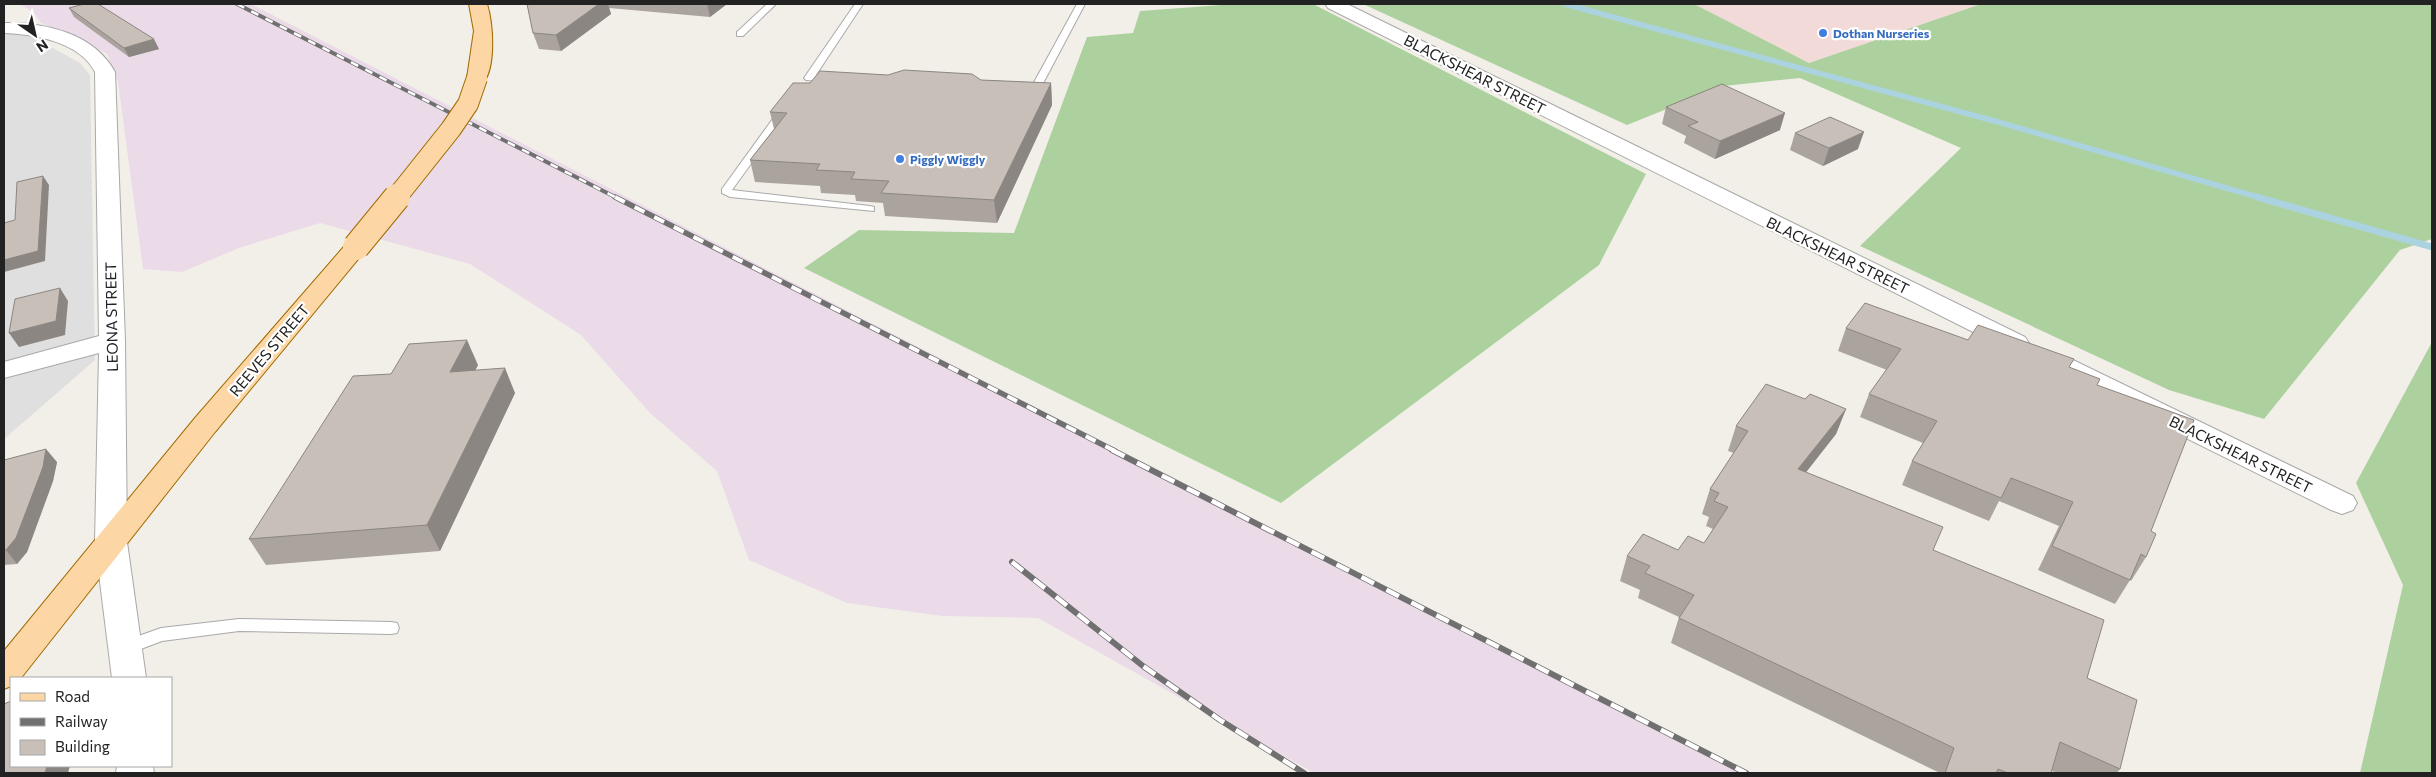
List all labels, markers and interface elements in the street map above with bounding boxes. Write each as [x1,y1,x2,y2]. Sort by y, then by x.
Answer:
north arrow [10,10,60,60]
place label: Dothan Nurseries [1833,26,1930,40]
marker: Dothan Nurseries [1817,27,1829,39]
street label: BLACKSHEAR STREET [1401,30,1549,118]
text: N [33,36,52,56]
place label: Piggly Wiggly [910,152,986,166]
marker: Piggly Wiggly [894,153,906,165]
street label: BLACKSHEAR STREET [1764,213,1913,298]
street label: LEONA STREET [101,261,121,372]
street label: REEVES STREET [225,300,313,400]
street label: BLACKSHEAR STREET [2167,412,2316,497]
legend [10,677,172,767]
text: Road [55,687,90,705]
text: Railway [55,712,108,730]
text: Building [55,737,110,755]

